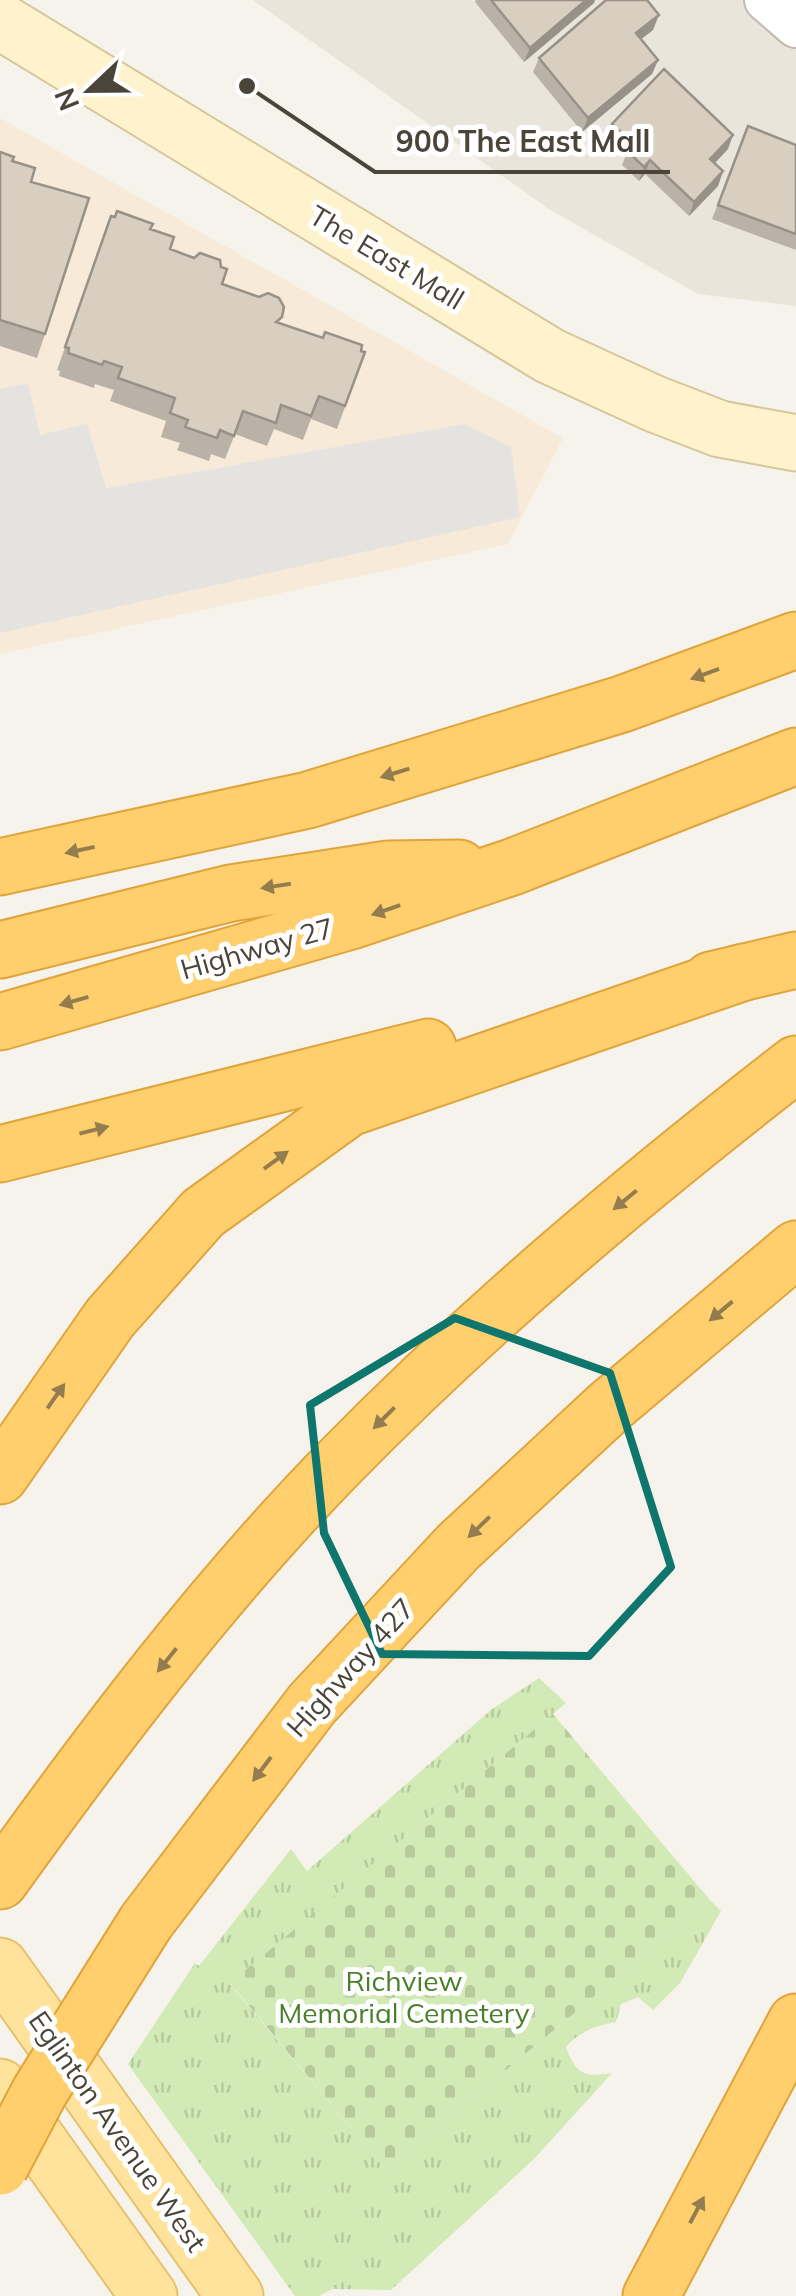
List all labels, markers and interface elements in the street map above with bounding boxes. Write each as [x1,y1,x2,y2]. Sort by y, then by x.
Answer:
north arrow [40,40,140,140]
text: N [46,83,87,116]
callout: 900 The East Mall [375,112,670,172]
text: 900 The East Mall [396,122,650,160]
street label: The East Mall [303,197,471,317]
one-way arrow [689,667,719,682]
one-way arrow [380,766,410,781]
one-way arrow [64,843,95,858]
one-way arrow [259,879,291,895]
one-way arrow [371,903,401,918]
street label: Highway 27 [176,909,338,987]
one-way arrow [58,993,89,1009]
one-way arrow [79,1122,110,1137]
one-way arrow [263,1151,289,1170]
one-way arrow [612,1189,637,1210]
one-way arrow [709,1300,734,1321]
one-way arrow [46,1382,65,1409]
one-way arrow [373,1406,397,1429]
one-way arrow [467,1515,491,1539]
street label: Highway 427 [279,1590,421,1744]
one-way arrow [157,1647,178,1673]
one-way arrow [253,1756,273,1782]
park label: Richview Memorial Cemetery [278,1963,530,2030]
street label: Eglinton Avenue West [22,2004,214,2258]
one-way arrow [688,2195,705,2224]

